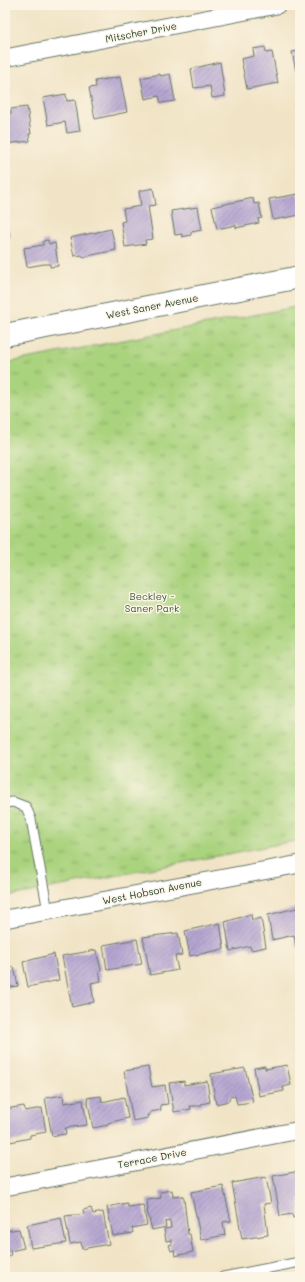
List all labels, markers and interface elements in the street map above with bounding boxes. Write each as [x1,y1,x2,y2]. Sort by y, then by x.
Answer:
street label: Mitscher Drive [104,18,178,46]
street label: West Saner Avenue [105,290,199,322]
park label: Beckley - Saner Park [125,589,179,615]
street label: West Hobson Avenue [101,874,203,908]
street label: Terrace Drive [116,1144,188,1172]

